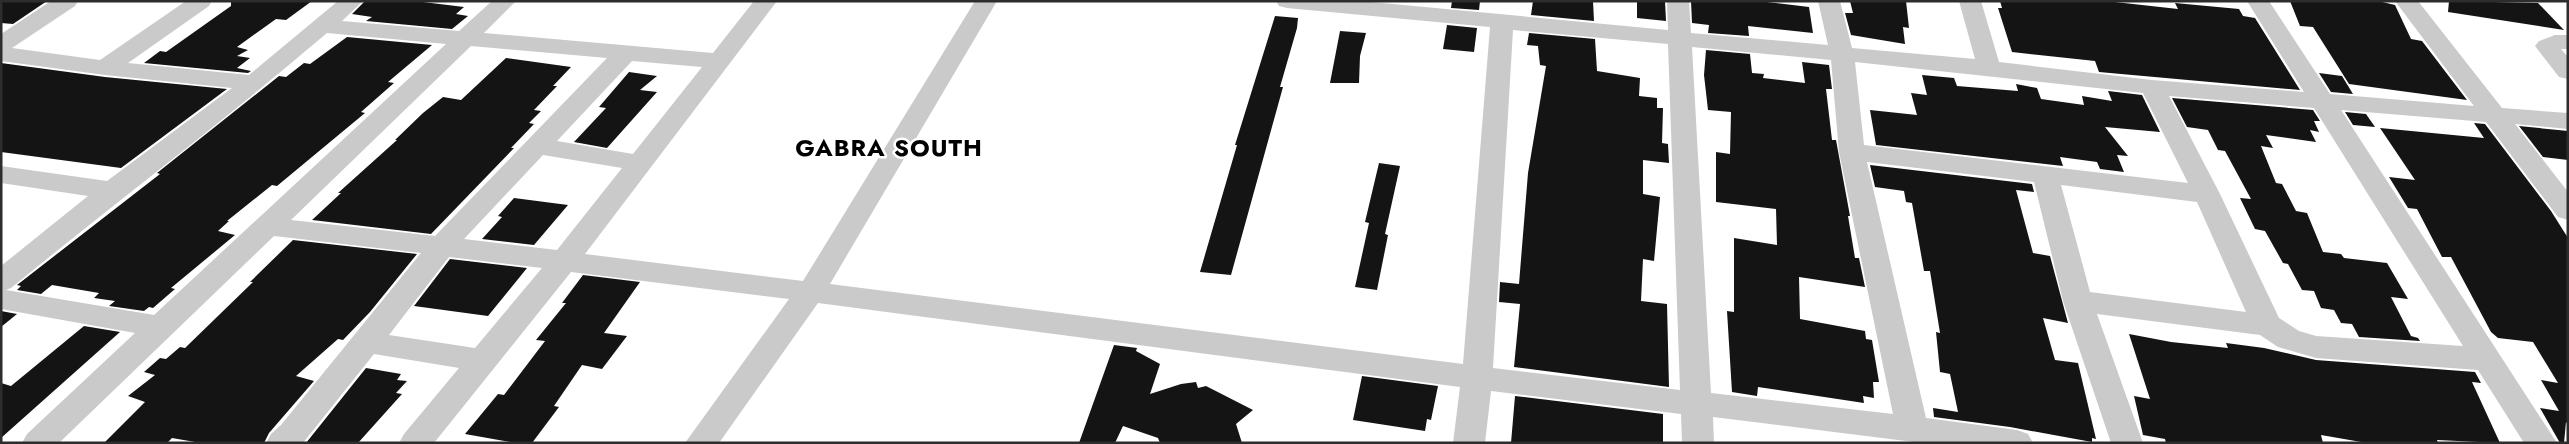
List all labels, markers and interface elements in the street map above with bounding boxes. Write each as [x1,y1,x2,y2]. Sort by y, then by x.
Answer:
district label: GABRA SOUTH [795,130,983,165]

